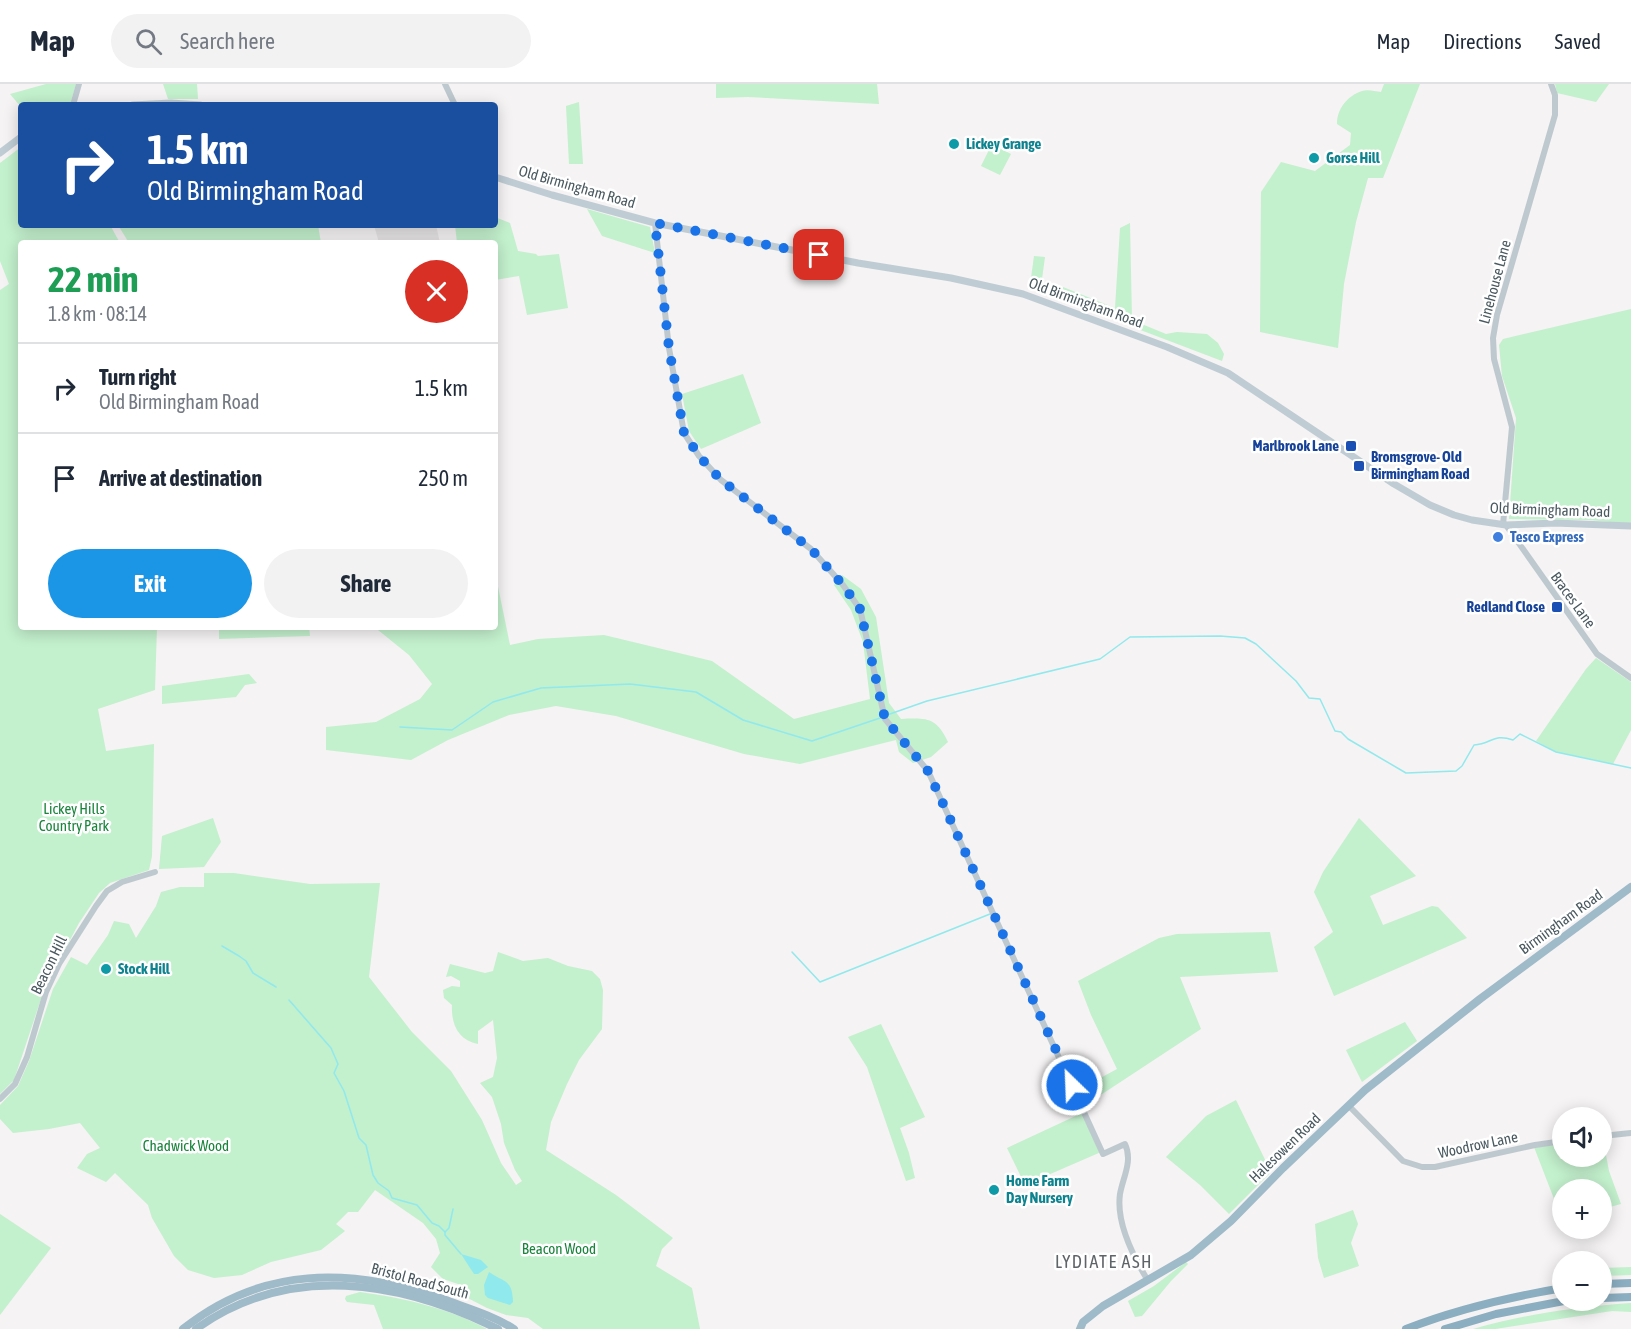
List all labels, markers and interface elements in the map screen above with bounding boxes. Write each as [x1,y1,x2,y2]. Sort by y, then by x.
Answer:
search box [111,14,531,68]
text: Map [30,25,75,57]
icon: search [132,25,165,58]
text: Search here [180,28,275,54]
text: Map [1376,29,1410,53]
text: Directions [1443,29,1522,53]
text: Saved [1555,29,1601,53]
text: 1.5 km [147,125,248,173]
icon: right [48,126,126,204]
place label: Lickey Grange [966,135,1041,152]
marker: Lickey Grange [947,137,961,151]
place label: Gorse Hill [1326,149,1381,166]
marker: Gorse Hill [1307,151,1321,165]
street label: Old Birmingham Road [517,162,637,211]
text: Old Birmingham Road [147,175,364,206]
pin [793,229,844,280]
icon: arrive [802,238,835,271]
street label: Linehouse Lane [1475,238,1514,326]
text: 22 min [48,258,138,300]
button: close [405,260,468,323]
street label: Old Birmingham Road [1027,274,1146,331]
text: 1.8 km · 08:14 [48,302,147,325]
text: Turn right [99,364,176,390]
icon: right [48,372,81,405]
text: 1.5 km [415,375,468,401]
text: Old Birmingham Road [99,390,260,413]
place label: Marlbrook Lane [1252,437,1339,454]
marker: Marlbrook Lane [1344,439,1358,453]
place label: Bromsgrove- Old Birmingham Road [1371,448,1470,482]
marker: Bromsgrove- Old Birmingham Road [1352,459,1366,473]
icon: arrive [48,462,81,495]
text: Arrive at destination [99,465,262,491]
text: 250 m [418,465,468,491]
street label: Old Birmingham Road [1490,499,1611,520]
place label: Tesco Express [1510,528,1585,545]
marker: Tesco Express [1491,530,1505,544]
button: Exit [48,549,252,618]
button: Share [264,549,468,618]
street label: Braces Lane [1547,568,1599,631]
place label: Redland Close [1467,598,1545,615]
marker: Redland Close [1550,600,1564,614]
park label: Lickey Hills Country Park [39,800,110,834]
street label: Birmingham Road [1516,886,1606,957]
street label: Beacon Hill [27,933,70,997]
place label: Stock Hill [118,960,171,977]
marker: Stock Hill [99,962,113,976]
position arrow [1040,1053,1104,1117]
map controls [1552,1107,1612,1311]
button: sound [1552,1107,1612,1167]
street label: Halesowen Road [1246,1110,1324,1186]
street label: Woodrow Lane [1437,1128,1519,1161]
park label: Chadwick Wood [143,1137,229,1154]
place label: Home Farm Day Nursery [1006,1172,1074,1206]
button: + [1552,1179,1612,1239]
marker: Home Farm Day Nursery [987,1183,1001,1197]
park label: Beacon Wood [522,1240,596,1257]
district label: LYDIATE ASH [1055,1251,1153,1272]
button: − [1552,1251,1612,1311]
street label: Bristol Road South [369,1259,471,1302]

